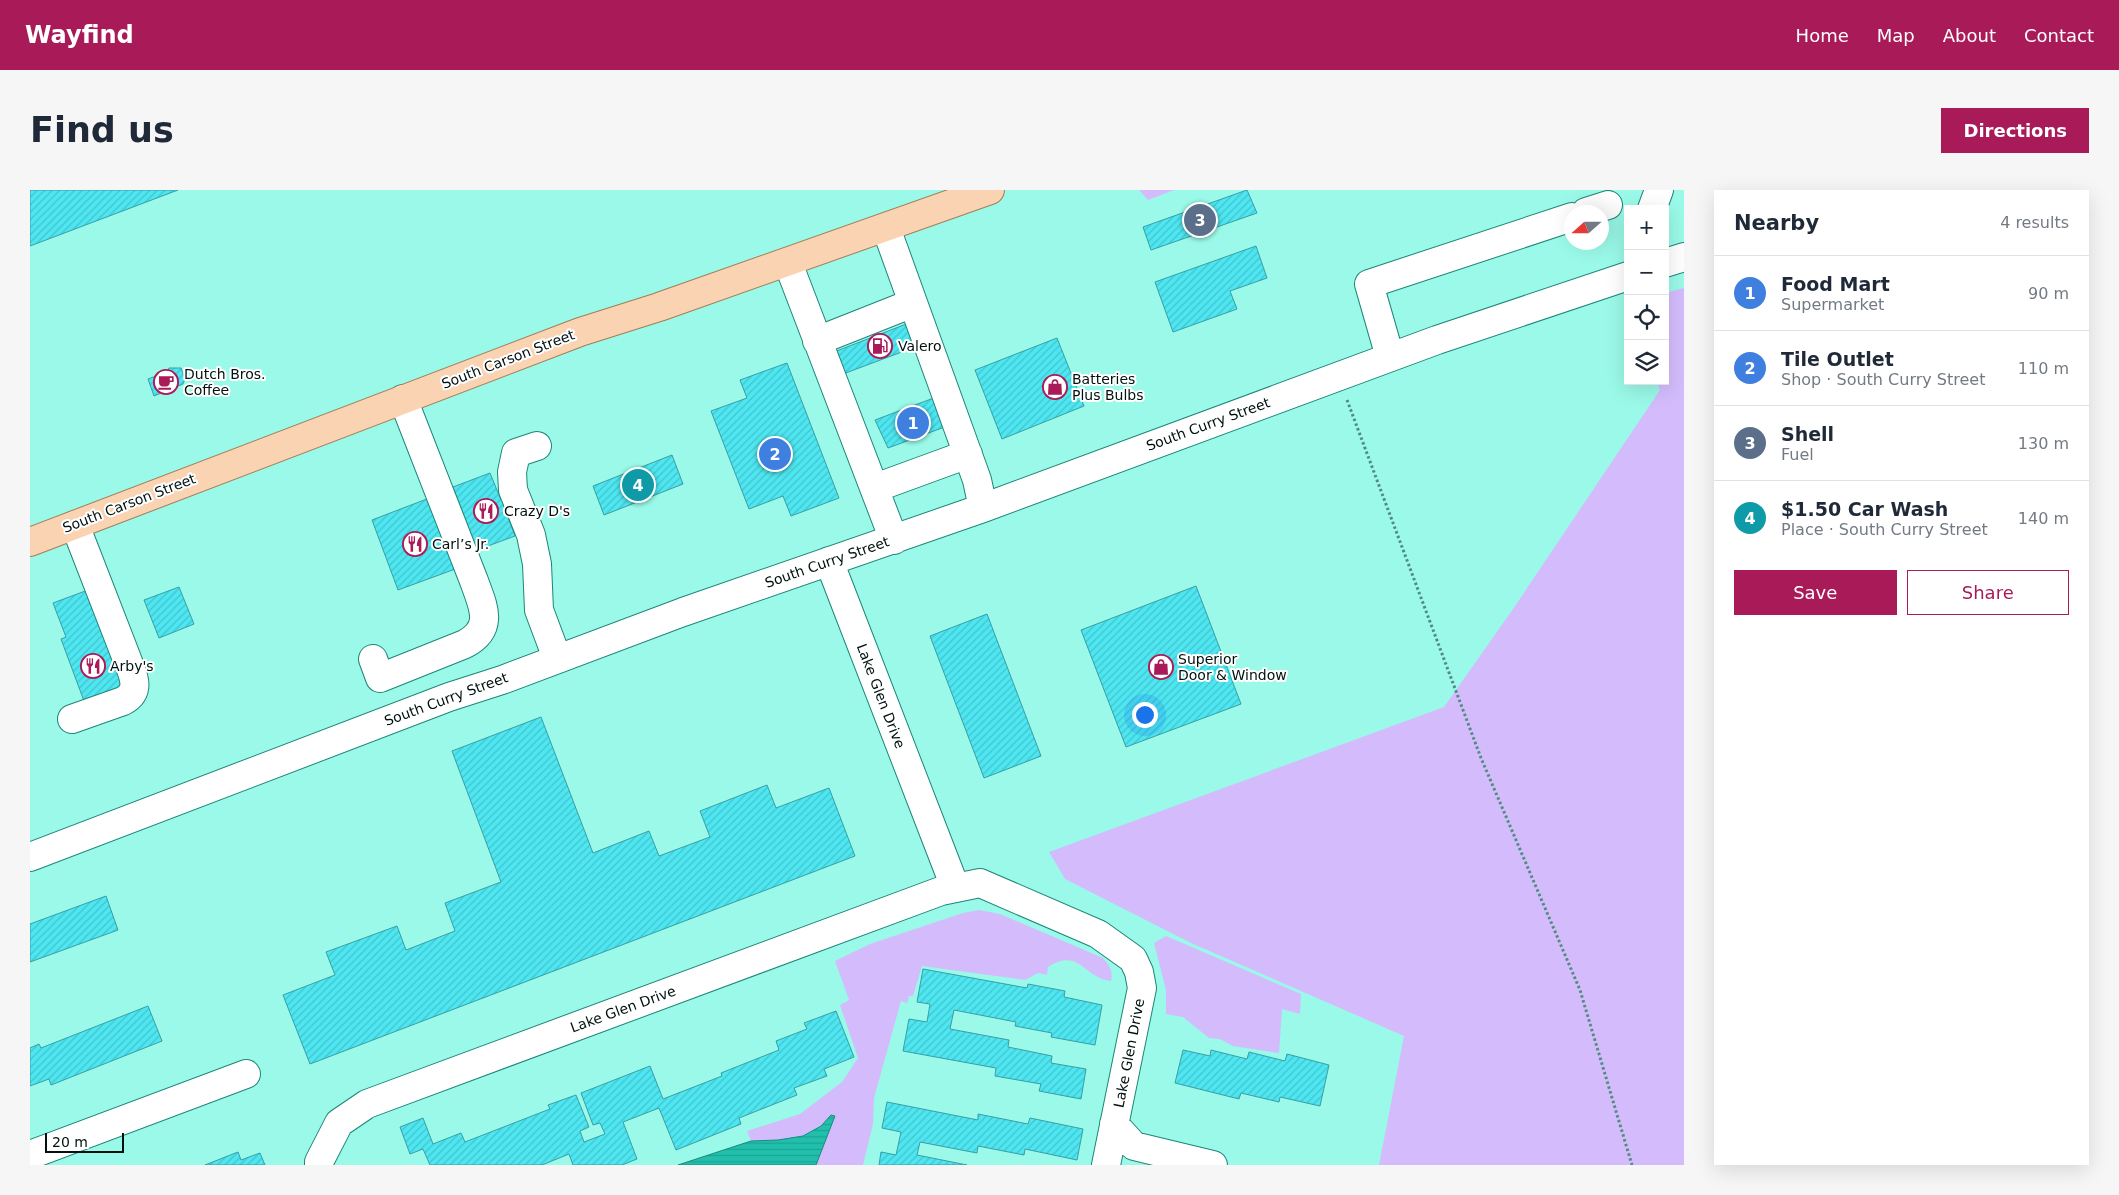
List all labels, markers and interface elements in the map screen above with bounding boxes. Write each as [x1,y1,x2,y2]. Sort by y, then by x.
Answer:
text: Wayfind [25,21,134,49]
text: Home [1796,25,1849,46]
text: Map [1877,25,1915,46]
text: About [1943,25,1996,46]
text: Contact [2024,25,2094,46]
button: Directions [1941,108,2089,153]
text: Find us [30,110,174,150]
pin: 3 [1184,201,1216,239]
north arrow [1564,205,1609,250]
map controls [1624,205,1669,385]
button: + [1624,205,1669,250]
text: Nearby [1734,211,1819,235]
text: 4 results [2000,213,2069,232]
button: − [1624,250,1669,295]
text: Food Mart [1781,273,1890,295]
text: 1 [1744,284,1756,303]
text: 90 m [2028,284,2069,303]
button: locate [1624,295,1669,340]
text: Supermarket [1781,295,1884,314]
street label: South Carson Street [439,326,577,392]
fuel station icon: Valero [867,333,893,359]
place label: Valero [898,338,942,354]
button: layers [1624,340,1669,385]
text: Tile Outlet [1781,348,1894,370]
text: 2 [1744,359,1756,378]
text: 110 m [2018,359,2069,378]
place label: Dutch Bros. Coffee [184,366,266,398]
cafe icon: Dutch Bros. Coffee [153,369,179,395]
text: Shop · South Curry Street [1781,370,1985,389]
place label: Batteries Plus Bulbs [1072,371,1144,403]
shop icon: Batteries Plus Bulbs [1042,374,1068,400]
street label: South Curry Street [1144,394,1272,454]
pin: 1 [897,404,929,442]
text: Shell [1781,423,1834,445]
text: 3 [1744,434,1756,453]
text: 130 m [2018,434,2069,453]
pin: 2 [759,435,791,473]
text: Fuel [1781,445,1814,464]
pin: 4 [622,466,654,504]
street label: South Carson Street [60,470,198,536]
restaurant icon: Crazy D's [473,498,499,524]
text: $1.50 Car Wash [1781,498,1948,520]
place label: Crazy D's [504,503,570,519]
text: 4 [1744,509,1756,528]
text: 140 m [2018,509,2069,528]
text: Place · South Curry Street [1781,520,1988,539]
restaurant icon: Carl’s Jr. [402,531,428,557]
street label: South Curry Street [763,533,892,591]
place label: Carl’s Jr. [432,536,489,552]
button: Save [1734,570,1897,615]
button: Share [1907,570,2069,615]
street label: Lake Glen Drive [854,641,908,751]
place label: Superior Door & Window [1178,651,1287,683]
restaurant icon: Arby's [80,653,106,679]
shop icon: Superior Door & Window [1148,654,1174,680]
place label: Arby's [110,658,154,674]
street label: South Curry Street [382,669,510,729]
your location [1132,702,1158,728]
street label: Lake Glen Drive [568,982,678,1036]
street label: Lake Glen Drive [1111,997,1147,1109]
scale bar [45,1130,124,1153]
text: 20 m [52,1134,88,1150]

